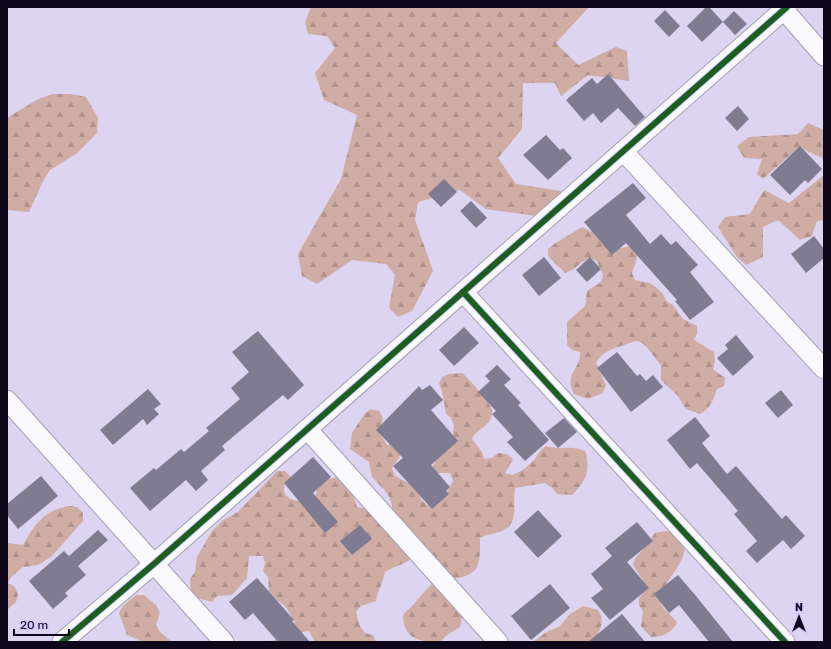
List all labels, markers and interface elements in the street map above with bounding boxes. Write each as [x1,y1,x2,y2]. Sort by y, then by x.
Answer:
north arrow [779,597,819,637]
text: N [795,601,803,614]
scale bar [14,611,69,637]
text: 20 m [20,618,48,632]

